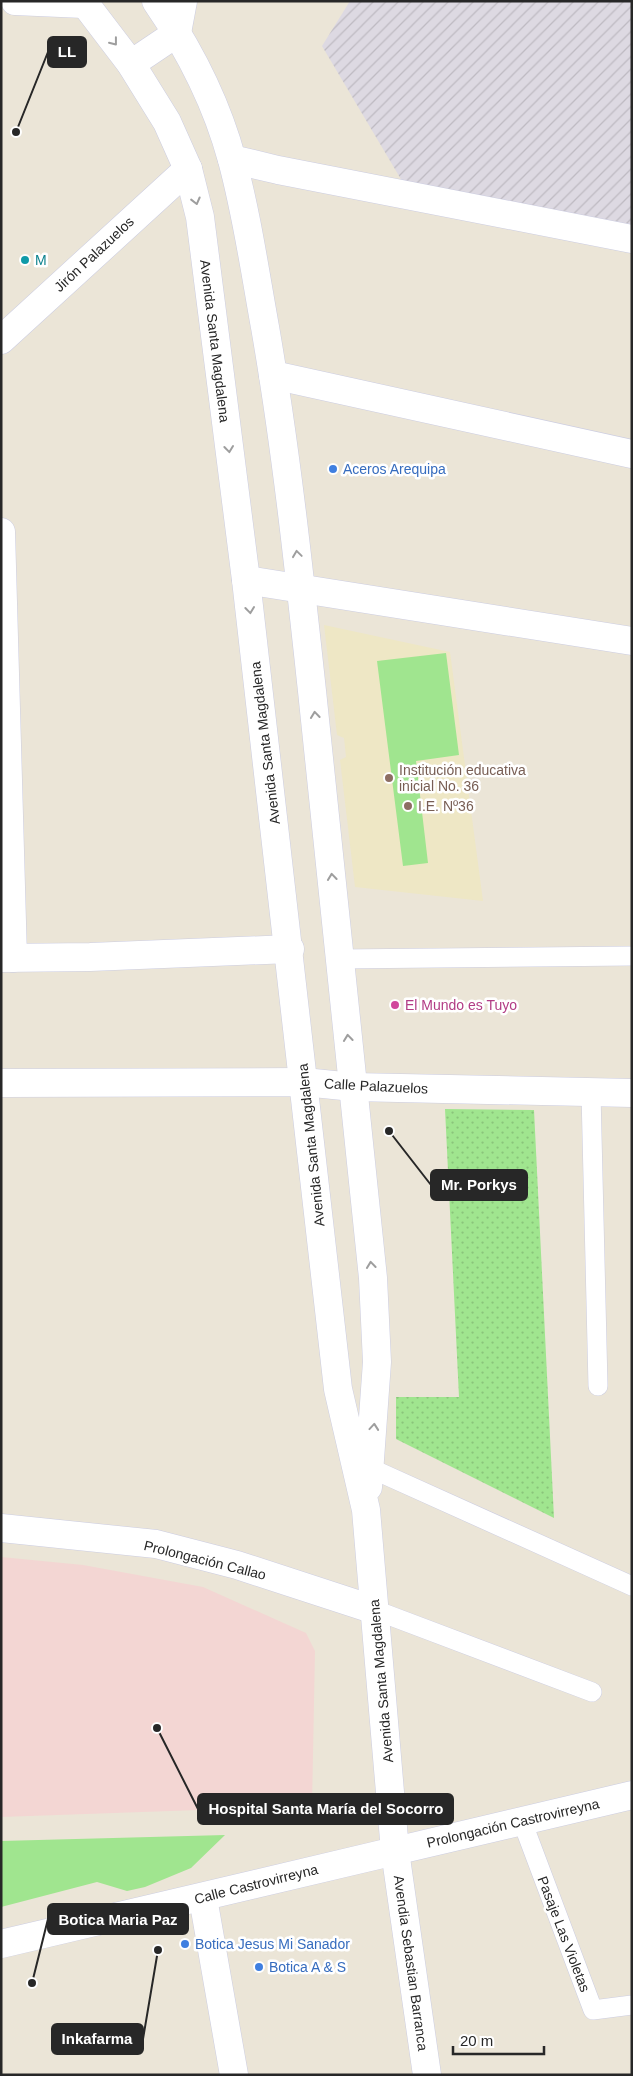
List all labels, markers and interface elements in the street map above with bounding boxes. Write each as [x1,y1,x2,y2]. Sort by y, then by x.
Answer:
one-way arrow [109,36,117,45]
callout: LL [48,37,86,67]
text: LL [58,43,76,60]
one-way arrow [190,197,201,206]
street label: Jirón Palazuelos [51,213,137,295]
place label: M [35,252,47,268]
marker: M [19,254,31,266]
street label: Avenida Santa Magdalena [197,259,233,424]
one-way arrow [223,445,234,453]
place label: Aceros Arequipa [343,461,446,477]
marker: Aceros Arequipa [327,463,339,475]
one-way arrow [292,549,303,557]
one-way arrow [244,606,255,614]
street label: Avenida Santa Magdalena [247,660,283,825]
one-way arrow [310,711,321,719]
place label: Institución educativa inicial No. 36 [399,762,526,794]
marker: Institución educativa inicial No. 36 [383,772,395,784]
place label: I.E. Nº36 [418,798,474,814]
marker: I.E. Nº36 [402,800,414,812]
one-way arrow [326,873,337,881]
place label: El Mundo es Tuyo [405,997,517,1013]
marker: El Mundo es Tuyo [389,999,401,1011]
one-way arrow [343,1034,354,1042]
street label: Avenida Santa Magdalena [294,1062,328,1227]
street label: Calle Palazuelos [324,1075,428,1097]
callout: Mr. Porkys [431,1170,527,1200]
text: Mr. Porkys [441,1176,517,1193]
one-way arrow [366,1260,377,1268]
one-way arrow [368,1423,379,1431]
street label: Prolongación Callao [142,1537,268,1583]
street label: Avenida Santa Magdalena [366,1598,396,1763]
callout: Hospital Santa María del Socorro [198,1794,453,1824]
street label: Prolongación Castrovirreyna [425,1795,601,1851]
text: Hospital Santa María del Socorro [208,1800,444,1817]
street label: Calle Castrovirreyna [193,1861,320,1907]
street label: Avendia Sebastian Barranca [391,1874,431,2052]
street label: Pasaje Las Violetas [535,1874,593,1994]
callout: Botica Maria Paz [48,1904,188,1934]
text: Botica Maria Paz [58,1911,178,1928]
place label: Botica Jesus Mi Sanador [195,1936,350,1952]
marker: Botica Jesus Mi Sanador [179,1938,191,1950]
place label: Botica A & S [269,1959,346,1975]
marker: Botica A & S [253,1961,265,1973]
callout: Inkafarma [52,2024,143,2054]
scale bar [453,2024,544,2056]
text: Inkafarma [62,2030,133,2047]
text: 20 m [460,2032,493,2049]

